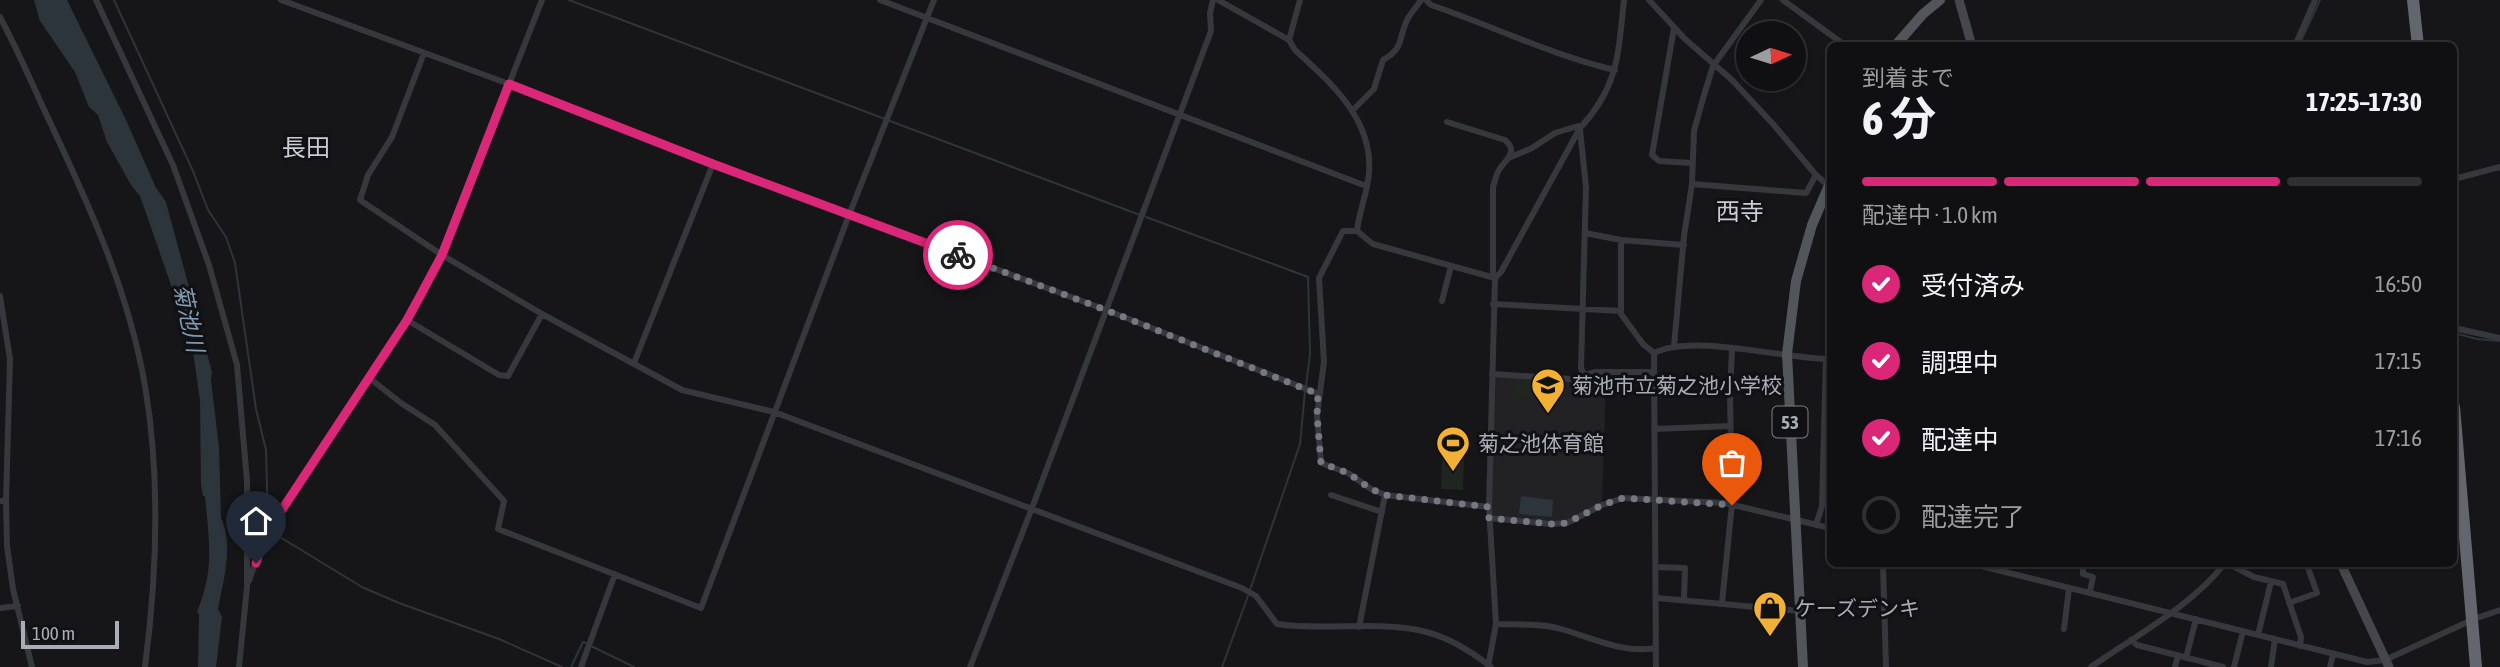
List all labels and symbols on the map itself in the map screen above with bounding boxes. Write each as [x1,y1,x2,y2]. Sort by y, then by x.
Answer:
north arrow [1736,21,1806,91]
district label: 長田 [282,134,330,161]
district label: 西寺 [1716,198,1764,225]
courier [923,220,993,290]
water label: 菊池川 [169,282,210,357]
school or university icon: 菊池市立菊之池小学校 [1529,366,1567,415]
place label: 菊池市立菊之池小学校 [1572,373,1782,397]
road number: 53 [1772,406,1808,438]
sports icon: 菊之池体育館 [1434,424,1472,473]
place label: 菊之池体育館 [1478,431,1604,455]
pin [1702,433,1762,505]
pin [226,491,286,563]
shop icon: ケーズデンキ [1751,589,1789,638]
place label: ケーズデンキ [1795,596,1920,620]
scale bar [21,618,119,650]

